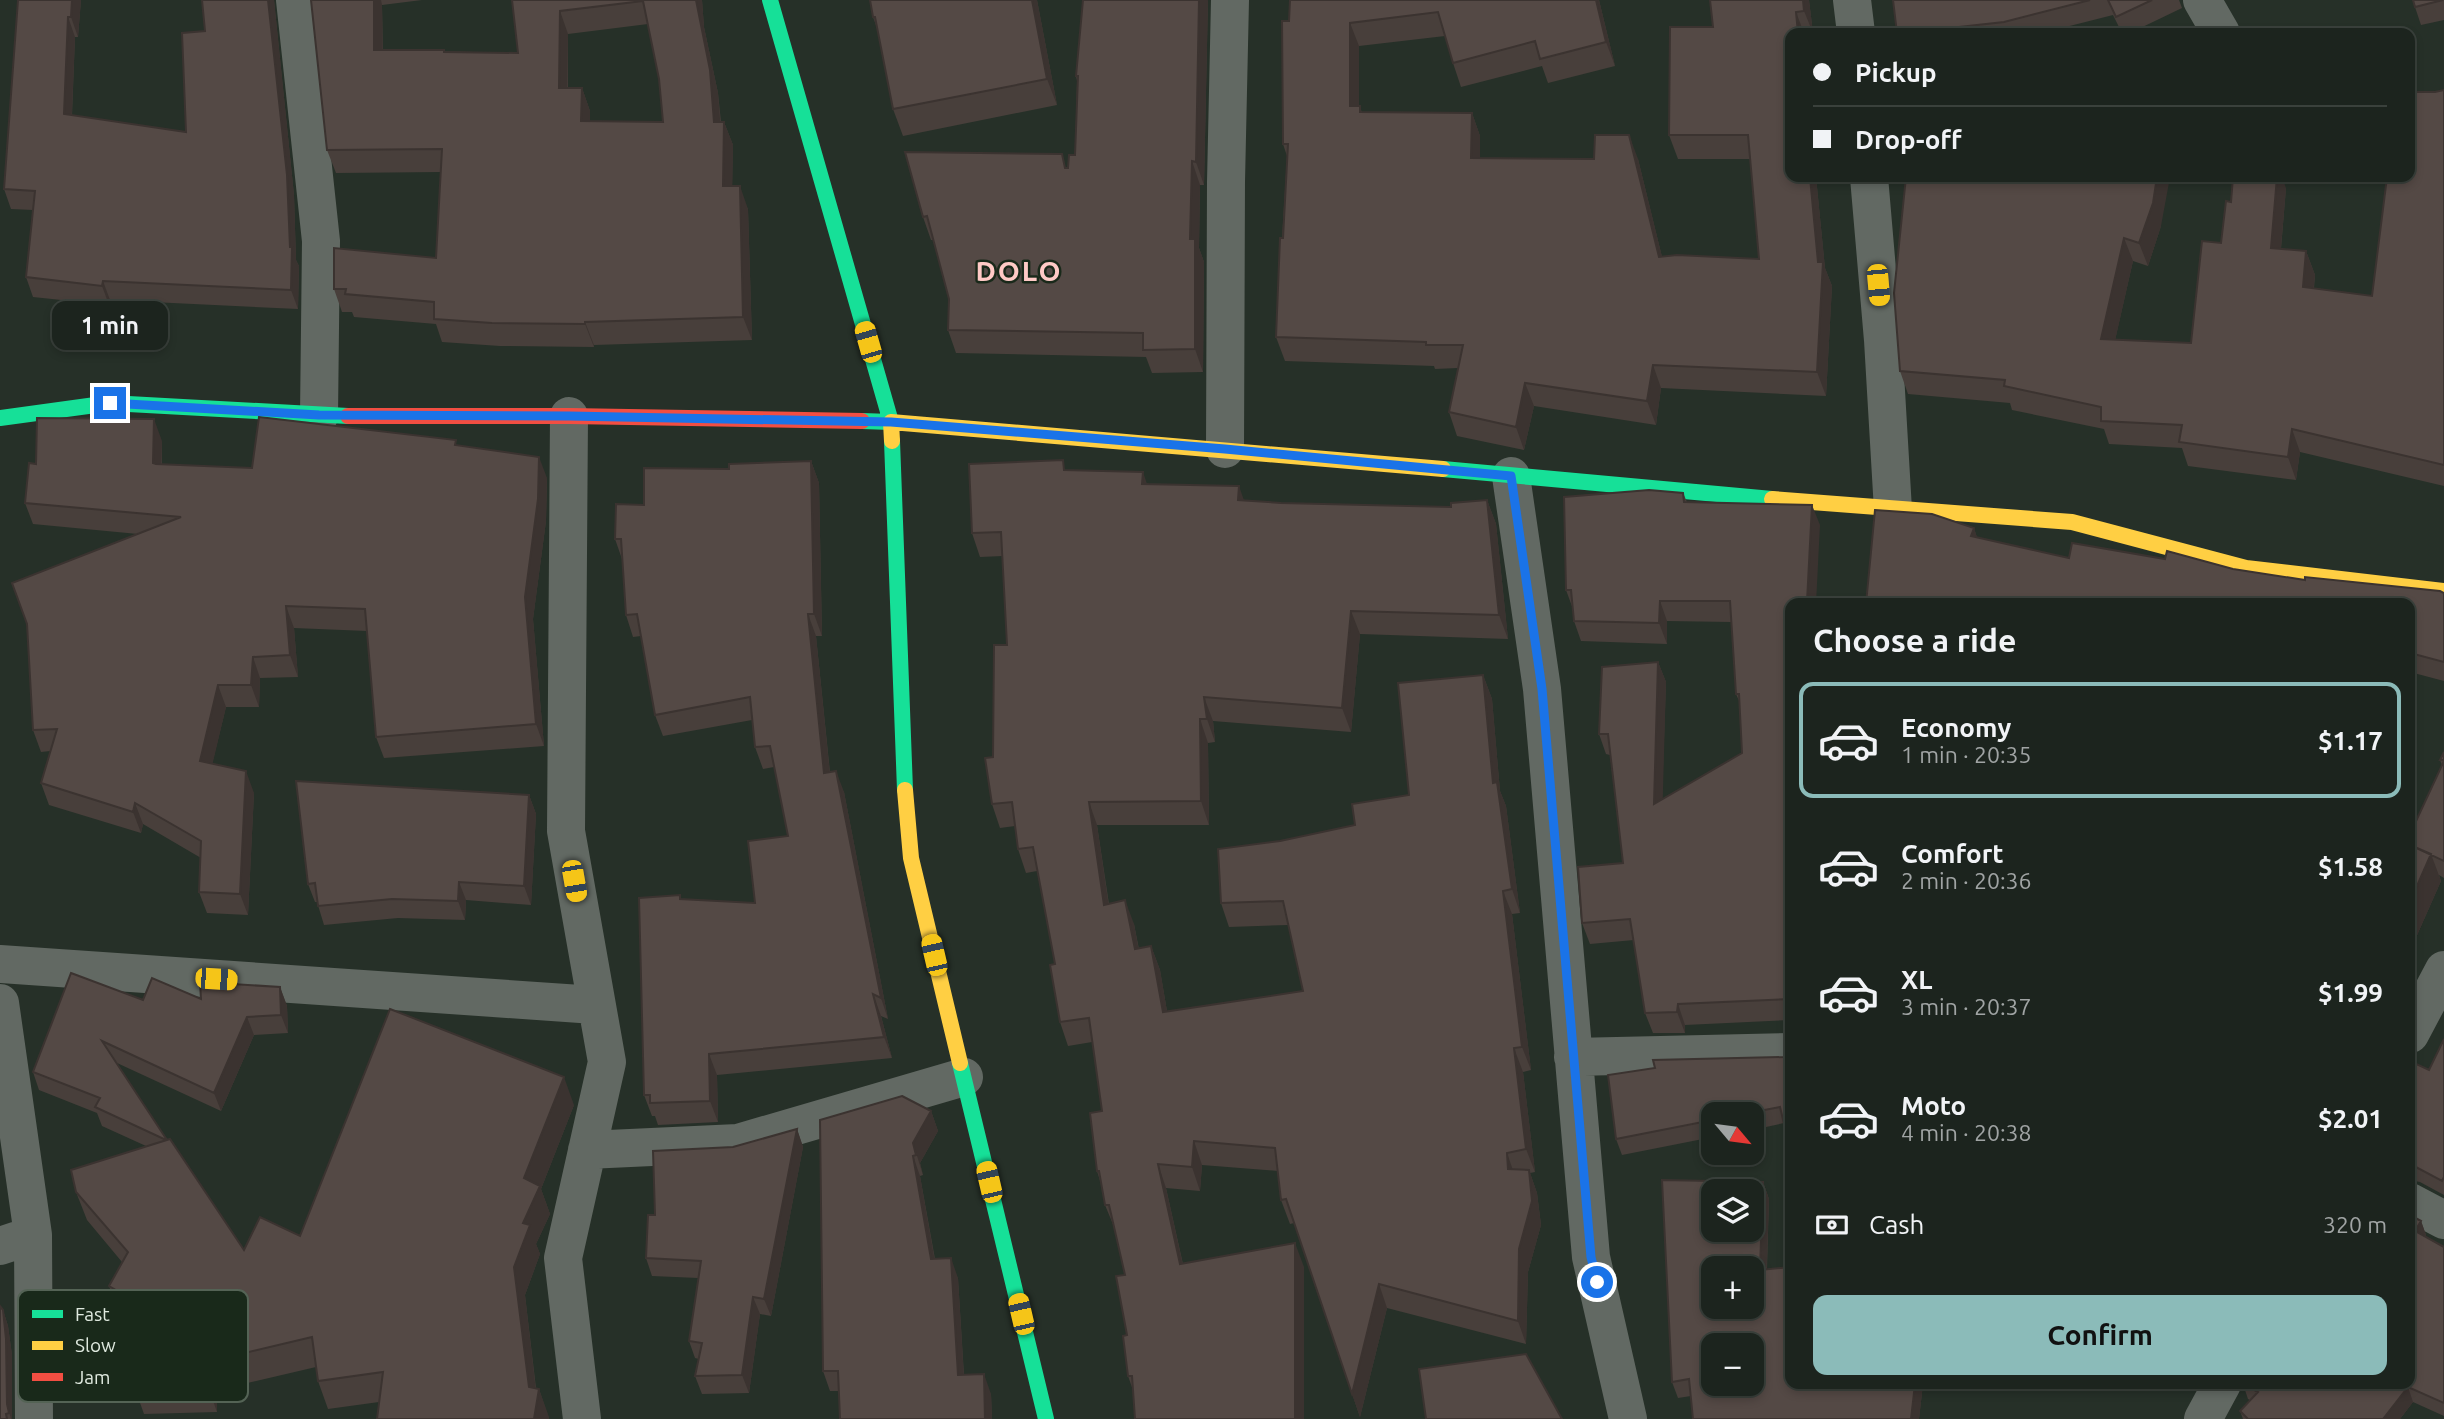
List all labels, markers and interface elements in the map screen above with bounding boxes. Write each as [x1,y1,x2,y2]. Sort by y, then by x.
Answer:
text: Pickup [1855,58,1937,87]
text: Drop-off [1855,125,1962,154]
district label: DOLO [975,255,1063,286]
car [1866,263,1891,307]
callout: 1 min [52,302,168,350]
text: 1 min [81,313,139,338]
car [853,319,884,365]
route end [94,387,126,419]
text: Choose a ride [1813,622,2016,658]
icon: car [1817,709,1880,772]
text: Economy [1901,713,2011,742]
text: $1.17 [2318,726,2383,755]
text: 1 min · 20:35 [1901,742,2032,767]
icon: car [1817,835,1880,898]
text: Comfort [1901,839,2004,868]
text: $1.58 [2318,852,2383,881]
car [561,858,588,904]
text: 2 min · 20:36 [1901,868,2032,893]
car [920,932,949,978]
icon: car [1817,961,1880,1024]
text: XL [1901,965,1932,994]
car [195,967,238,991]
text: $1.99 [2318,978,2383,1007]
text: 3 min · 20:37 [1901,994,2032,1019]
icon: car [1817,1087,1880,1150]
text: Moto [1901,1091,1966,1120]
north arrow [1701,1102,1764,1166]
map controls [1701,1102,1764,1396]
text: $2.01 [2318,1104,2383,1133]
text: 4 min · 20:38 [1901,1120,2032,1145]
car [975,1159,1004,1205]
button: layers [1701,1179,1764,1242]
icon: cash [1813,1206,1851,1244]
text: Cash [1869,1210,1924,1239]
text: 320 m [2323,1212,2387,1237]
button: + [1701,1256,1764,1319]
route start [1581,1266,1613,1298]
legend [18,1290,248,1402]
car [1007,1291,1036,1337]
button: Confirm [1813,1295,2387,1375]
text: Fast [75,1303,110,1325]
button: − [1701,1333,1764,1396]
text: Slow [75,1334,116,1356]
text: Jam [75,1366,111,1388]

